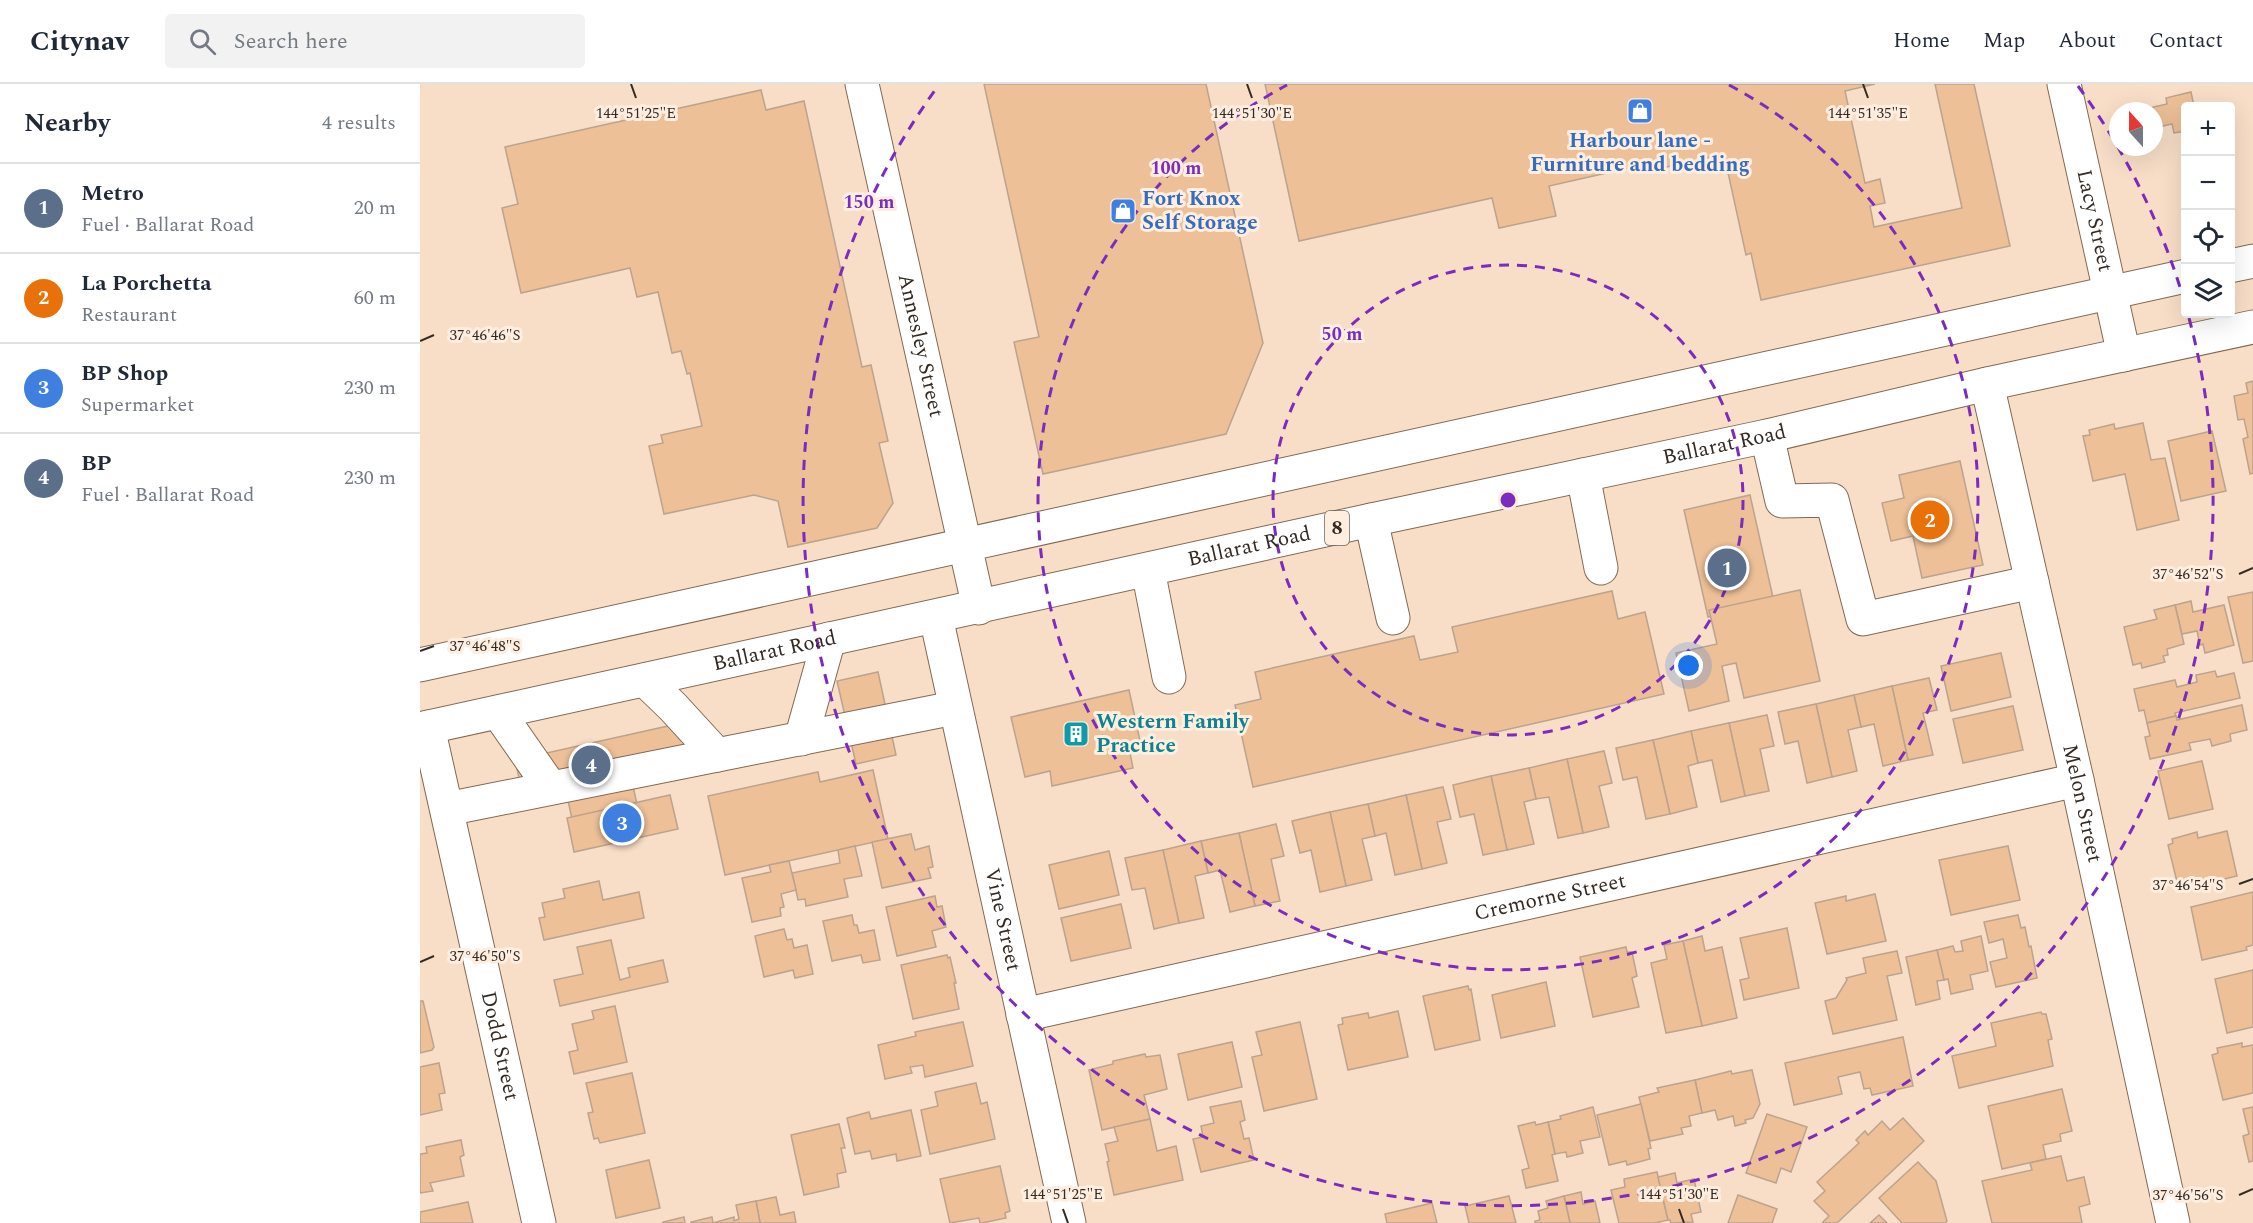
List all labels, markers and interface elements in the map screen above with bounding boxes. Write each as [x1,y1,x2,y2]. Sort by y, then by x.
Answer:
search box [165,14,585,68]
text: Citynav [30,20,129,63]
icon: search [186,25,219,58]
text: Search here [234,25,348,58]
text: Home [1893,25,1950,57]
text: Map [1983,25,2025,57]
text: About [2058,25,2116,57]
text: Contact [2149,25,2223,57]
shop icon: Harbour lane - Furniture and bedding [1625,96,1655,126]
text: 144°51'25"E [596,102,676,125]
text: 144°51'30"E [1212,102,1292,125]
text: 144°51'35"E [1828,102,1908,125]
north arrow [2109,102,2163,156]
map controls [2181,102,2235,318]
button: + [2181,102,2235,156]
text: Nearby [24,103,110,143]
text: 4 results [322,108,396,138]
place label: Harbour lane - Furniture and bedding [1530,125,1750,181]
text: 100 m [1150,155,1202,182]
button: − [2181,156,2235,210]
street label: Lacy Street [2067,166,2121,275]
text: Metro [81,177,144,210]
place label: Fort Knox Self Storage [1142,183,1258,239]
text: 150 m [843,189,895,216]
text: 1 [38,193,49,223]
text: 20 m [354,193,396,223]
shop icon: Fort Knox Self Storage [1108,196,1138,226]
text: Fuel · Ballarat Road [81,210,254,240]
button: locate [2181,210,2235,264]
button: layers [2181,264,2235,318]
text: La Porchetta [81,267,212,300]
street label: Annesley Street [889,271,952,420]
text: 2 [38,283,49,313]
text: 60 m [354,283,396,313]
text: Restaurant [81,300,177,330]
text: 50 m [1322,321,1362,348]
text: 37°46'46"S [450,324,521,347]
text: BP Shop [81,357,168,390]
text: 3 [38,373,49,403]
text: 230 m [344,373,396,403]
text: Supermarket [81,390,194,420]
street label: Ballarat Road [1660,416,1789,474]
text: BP [81,447,112,480]
text: 4 [38,463,49,493]
text: 230 m [344,463,396,493]
text: Fuel · Ballarat Road [81,480,254,510]
centre of rings [1498,490,1518,510]
pin: 2 [1910,498,1950,542]
road number: 8 [1325,511,1349,545]
street label: Ballarat Road [1184,518,1314,576]
pin: 1 [1708,546,1746,590]
text: 37°46'52"S [2153,563,2224,586]
street label: Ballarat Road [710,622,839,680]
text: 37°46'48"S [450,635,521,658]
your location [1674,651,1703,680]
place label: Western Family Practice [1096,706,1250,762]
building icon: Western Family Practice [1061,719,1091,749]
street label: Melon Street [2053,741,2110,866]
pin: 4 [572,742,610,788]
pin: 3 [602,800,642,846]
street label: Vine Street [976,865,1029,974]
street label: Cremorne Street [1471,865,1629,930]
text: 37°46'54"S [2153,874,2224,897]
text: 37°46'50"S [450,945,521,968]
street label: Dodd Street [472,988,527,1104]
text: 144°51'25"E [1023,1183,1103,1206]
text: 144°51'30"E [1639,1183,1719,1206]
text: 37°46'56"S [2153,1184,2224,1207]

